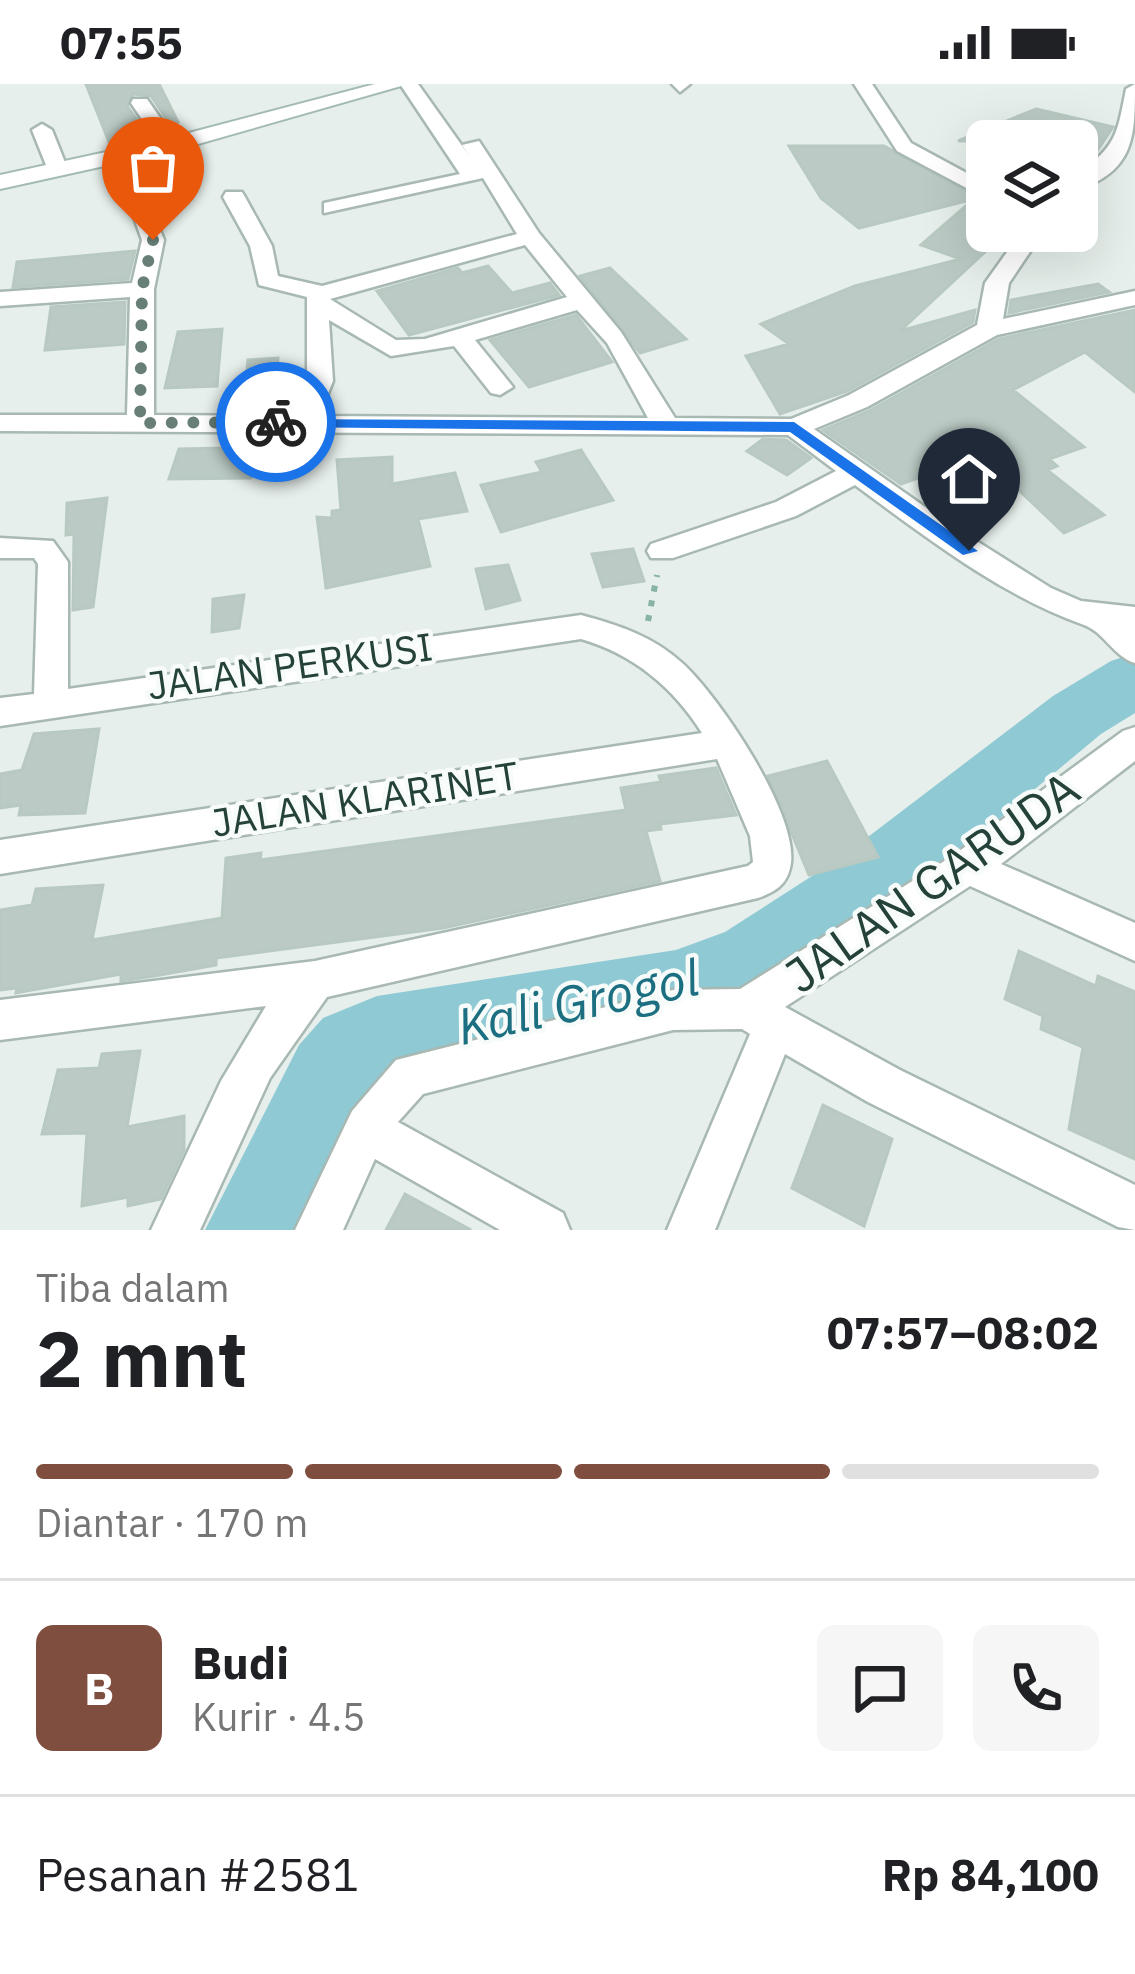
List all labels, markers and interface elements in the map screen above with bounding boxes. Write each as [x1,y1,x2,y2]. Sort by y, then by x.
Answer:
text: 07:55 [60,13,183,71]
pin [102,117,204,240]
map controls [966,120,1098,252]
button: layers [966,120,1098,252]
icon: bag [120,135,186,201]
courier [216,362,336,482]
icon: bike [243,389,309,455]
pin [918,428,1020,551]
icon: home [936,446,1002,512]
street label: JALAN PERKUSI [144,620,436,711]
street label: JALAN KLARINET [208,749,522,848]
street label: JALAN GARUDA [772,757,1091,1006]
water label: Kali Grogol [451,943,705,1059]
text: Tiba dalam [36,1262,230,1313]
text: 07:57–08:02 [827,1303,1099,1361]
text: 2 mnt [36,1307,247,1408]
text: Diantar · 170 m [36,1497,308,1548]
button: chat [817,1625,943,1751]
button: phone [973,1625,1099,1751]
text: Budi [192,1633,289,1691]
text: B [84,1659,114,1717]
text: Kurir · 4.5 [192,1691,365,1742]
text: Pesanan #2581 [36,1845,359,1903]
text: Rp 84,100 [882,1845,1099,1903]

